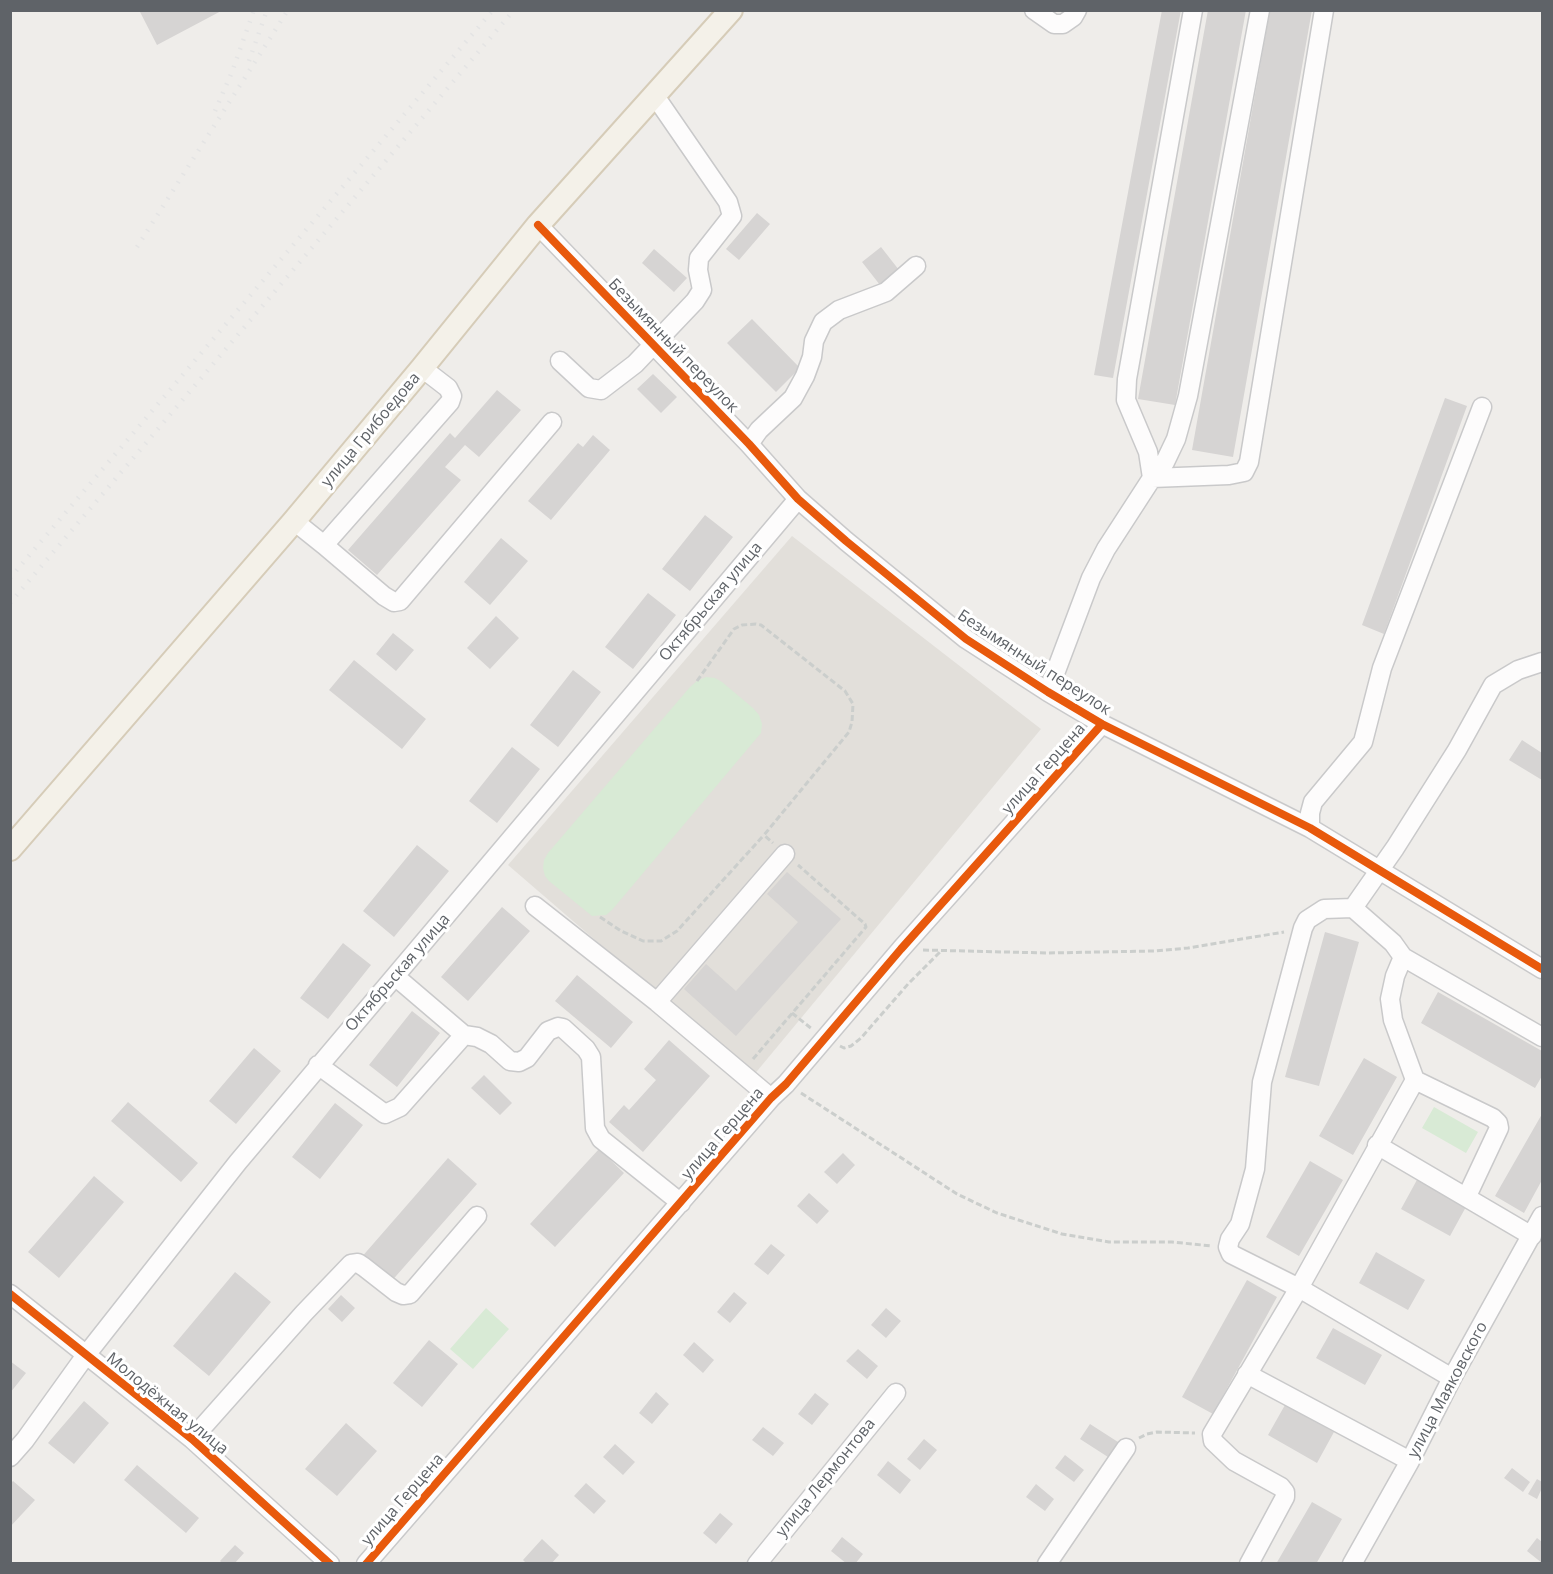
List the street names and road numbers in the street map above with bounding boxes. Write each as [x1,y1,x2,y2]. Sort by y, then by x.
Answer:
street label: Безымянный переулок [604,275,742,417]
street label: улица Грибоедова [317,369,425,491]
street label: Октябрьская улица [655,538,767,666]
street label: Безымянный переулок [954,606,1114,720]
street label: улица Герцена [998,720,1090,818]
street label: Октябрьская улица [342,910,454,1036]
street label: улица Герцена [678,1084,768,1184]
street label: улица Маяковского [1404,1319,1492,1461]
street label: Молодёжная улица [102,1349,232,1459]
street label: улица Лермонтова [772,1415,880,1541]
street label: улица Герцена [358,1450,448,1550]

